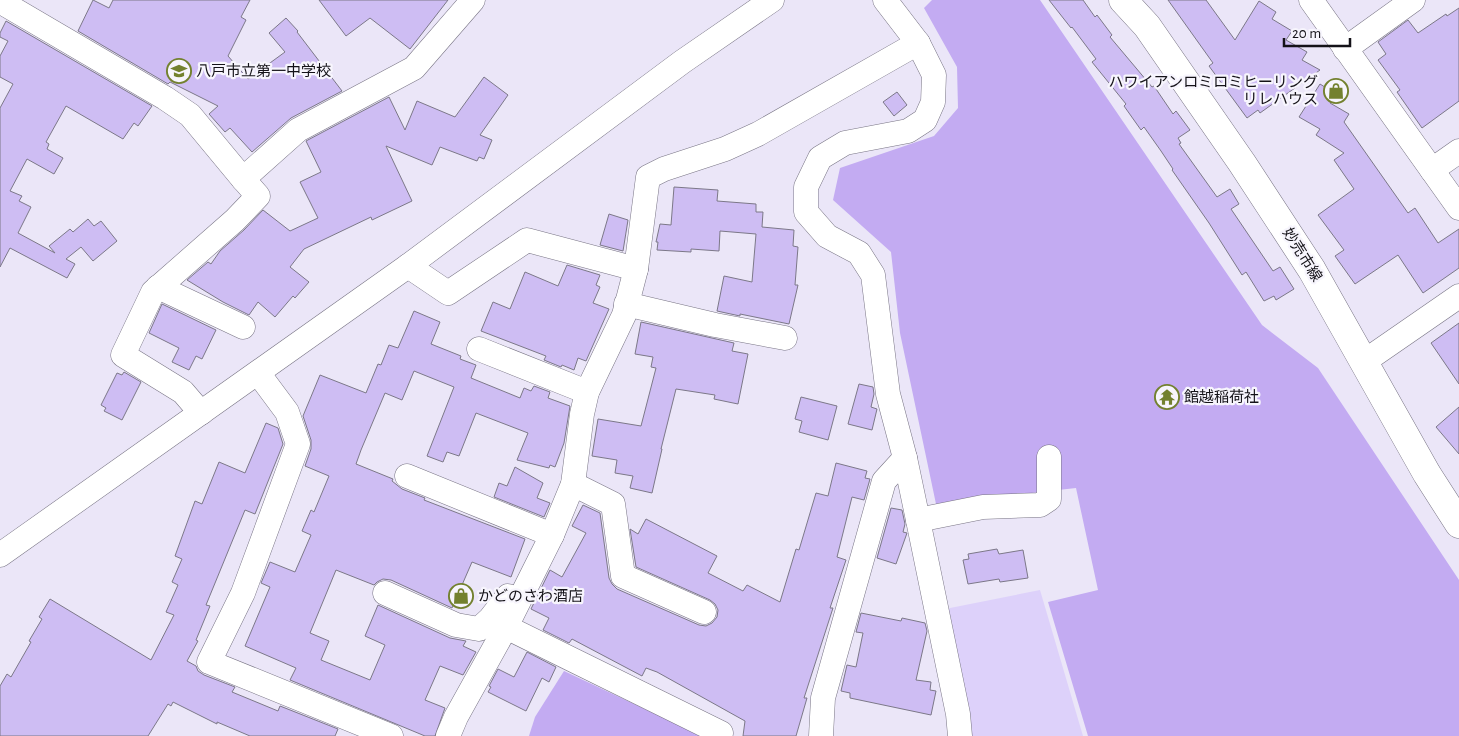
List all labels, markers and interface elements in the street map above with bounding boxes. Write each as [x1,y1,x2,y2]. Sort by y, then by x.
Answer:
scale bar [1284,15,1350,47]
text: 20 m [1292,26,1321,41]
school or university icon: 八戸市立第一中学校 [166,58,192,84]
place label: 八戸市立第一中学校 [196,63,331,79]
place label: ハワイアンロミロミヒーリング リレハウス [1109,74,1318,107]
shop icon: ハワイアンロミロミヒーリング リレハウス [1323,78,1349,104]
street label: 妙売市線 [1280,225,1325,284]
temple icon: 館越稲荷社 [1154,384,1180,410]
place label: 館越稲荷社 [1184,389,1259,405]
shop icon: かどのさわ酒店 [448,583,474,609]
place label: かどのさわ酒店 [478,588,583,604]

